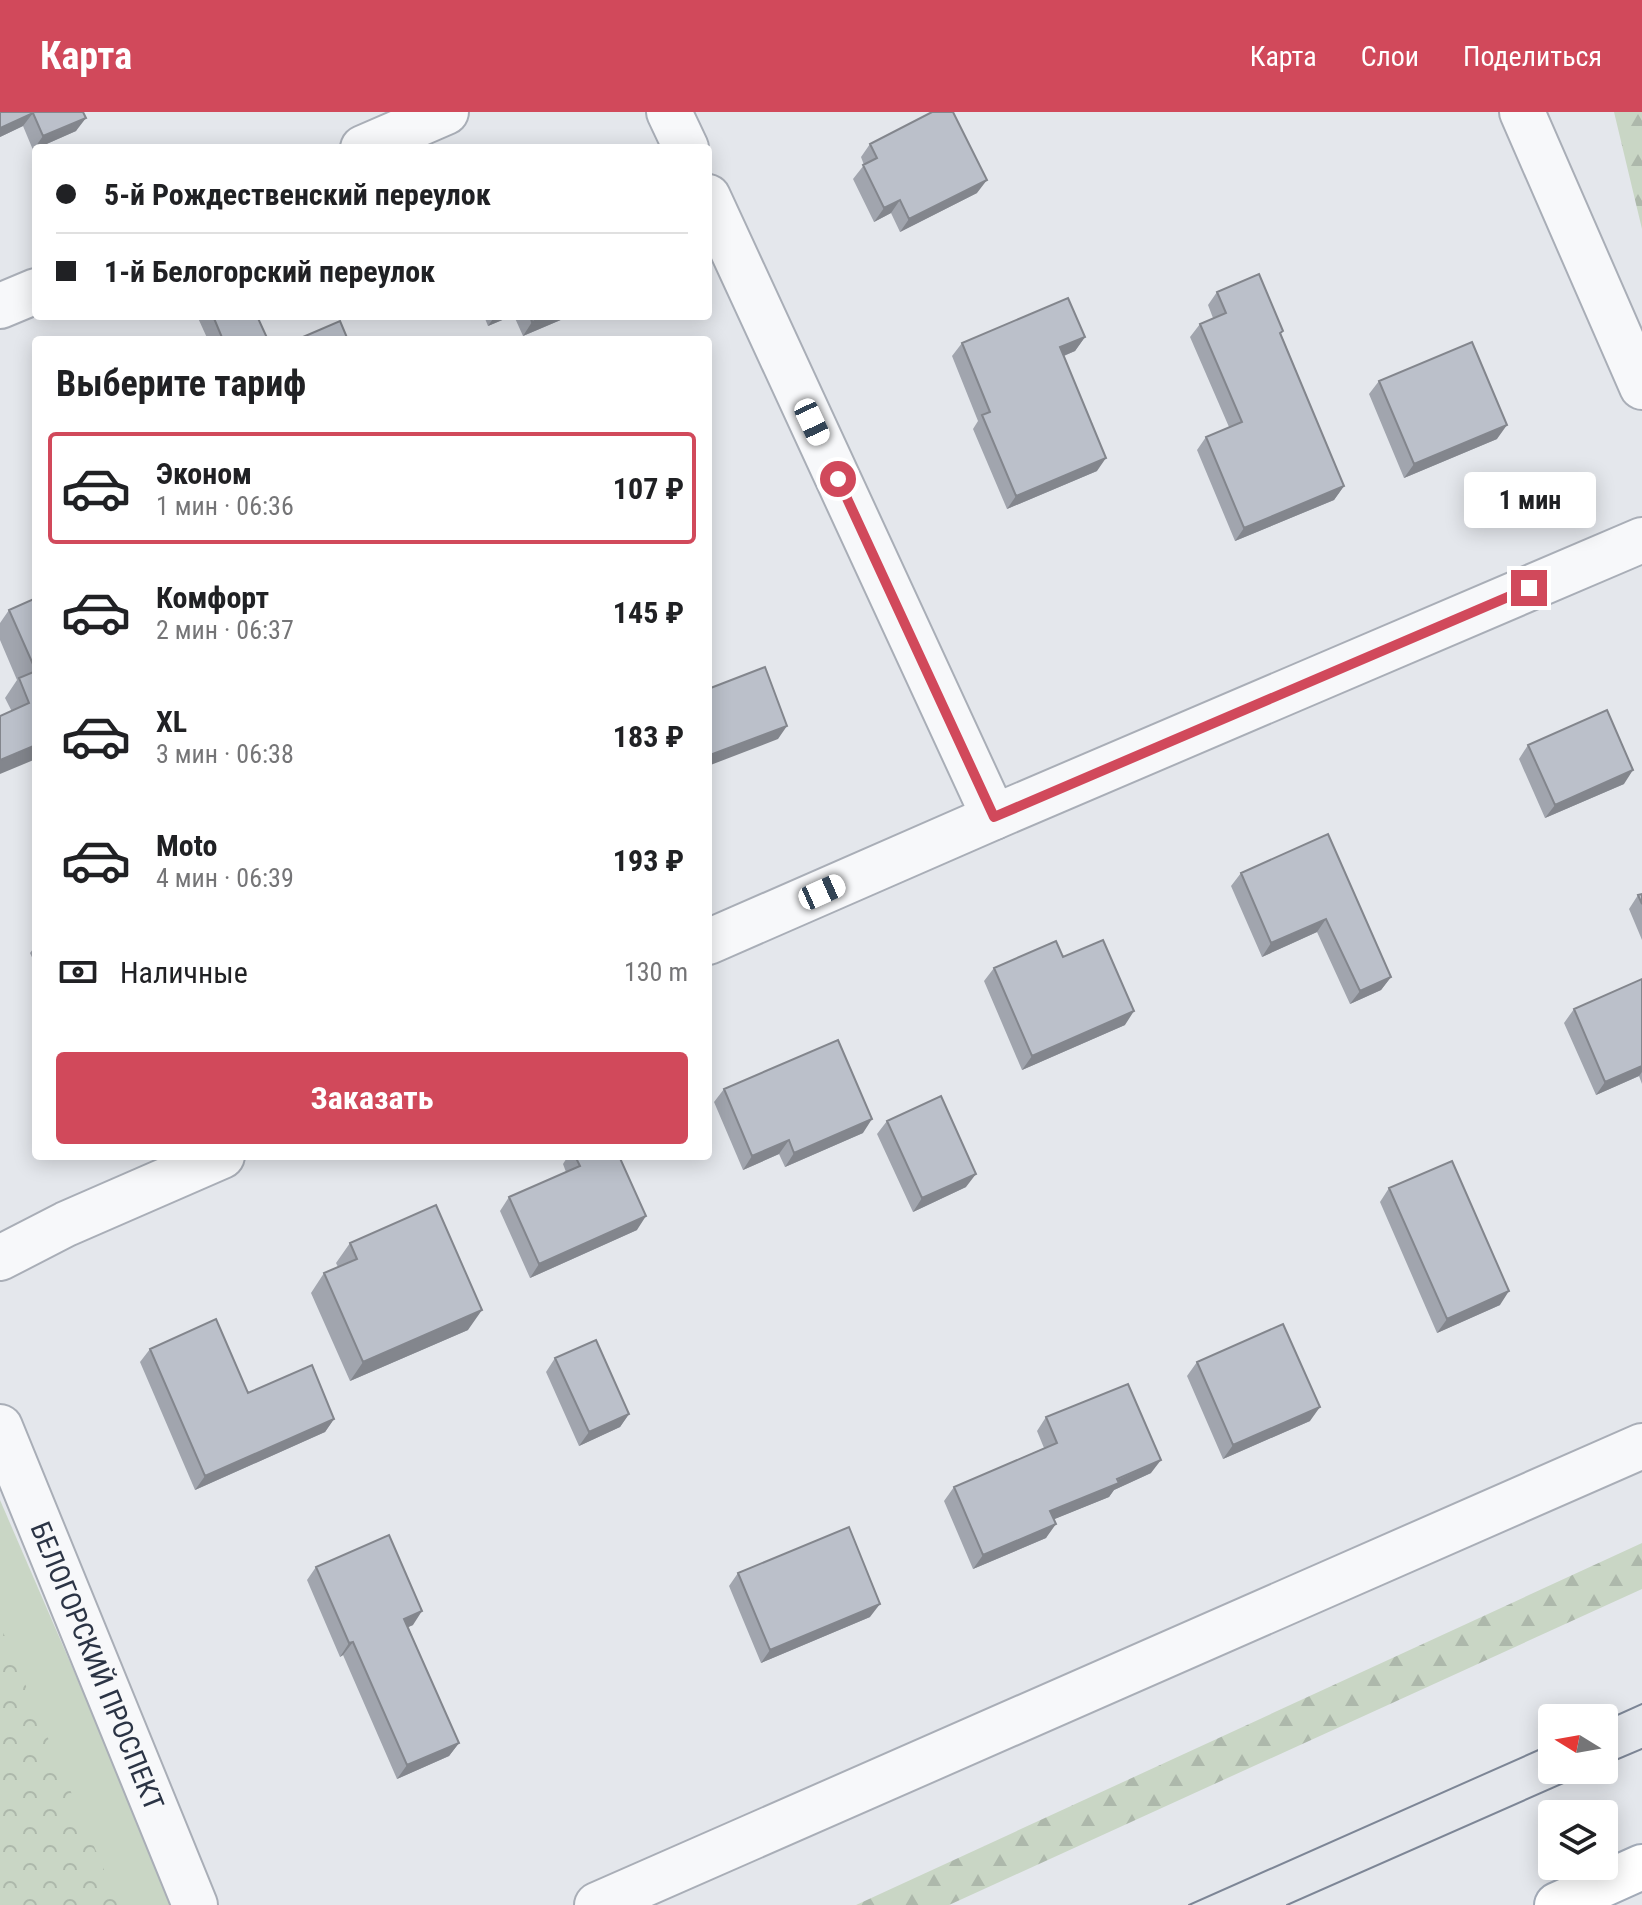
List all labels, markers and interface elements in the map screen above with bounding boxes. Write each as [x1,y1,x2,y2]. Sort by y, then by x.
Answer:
text: Карта [40,34,132,78]
text: Карта [1250,40,1317,73]
text: Слои [1361,40,1419,73]
text: Поделиться [1463,40,1602,73]
text: 5-й Рождественский переулок [104,177,491,212]
text: 1-й Белогорский переулок [104,254,435,289]
text: Выберите тариф [56,363,306,405]
car [791,395,833,449]
icon: car [60,452,132,524]
text: Эконом [156,456,252,491]
route start [820,461,856,497]
text: 107 ₽ [613,471,684,506]
callout: 1 мин [1463,472,1595,528]
text: 1 мин [1499,485,1561,515]
text: 1 мин · 06:36 [156,491,294,521]
route end [1511,570,1547,606]
icon: car [60,576,132,648]
text: Комфорт [156,580,269,615]
text: 145 ₽ [613,595,684,630]
text: 2 мин · 06:37 [156,615,294,645]
icon: car [60,700,132,772]
text: XL [156,704,187,739]
text: 183 ₽ [613,719,684,754]
text: 3 мин · 06:38 [156,739,294,769]
icon: car [60,824,132,896]
text: Moto [156,828,217,863]
text: 193 ₽ [613,843,684,878]
text: 4 мин · 06:39 [156,863,294,893]
car [795,871,849,913]
icon: cash [56,950,100,994]
text: Наличные [120,955,248,990]
text: 130 m [624,957,688,987]
button: Заказать [56,1052,688,1144]
street label: БЕЛОГОРСКИЙ ПРОСПЕКТ [23,1517,171,1815]
north arrow [1538,1704,1618,1784]
map controls [1538,1704,1618,1880]
button: layers [1538,1800,1618,1880]

